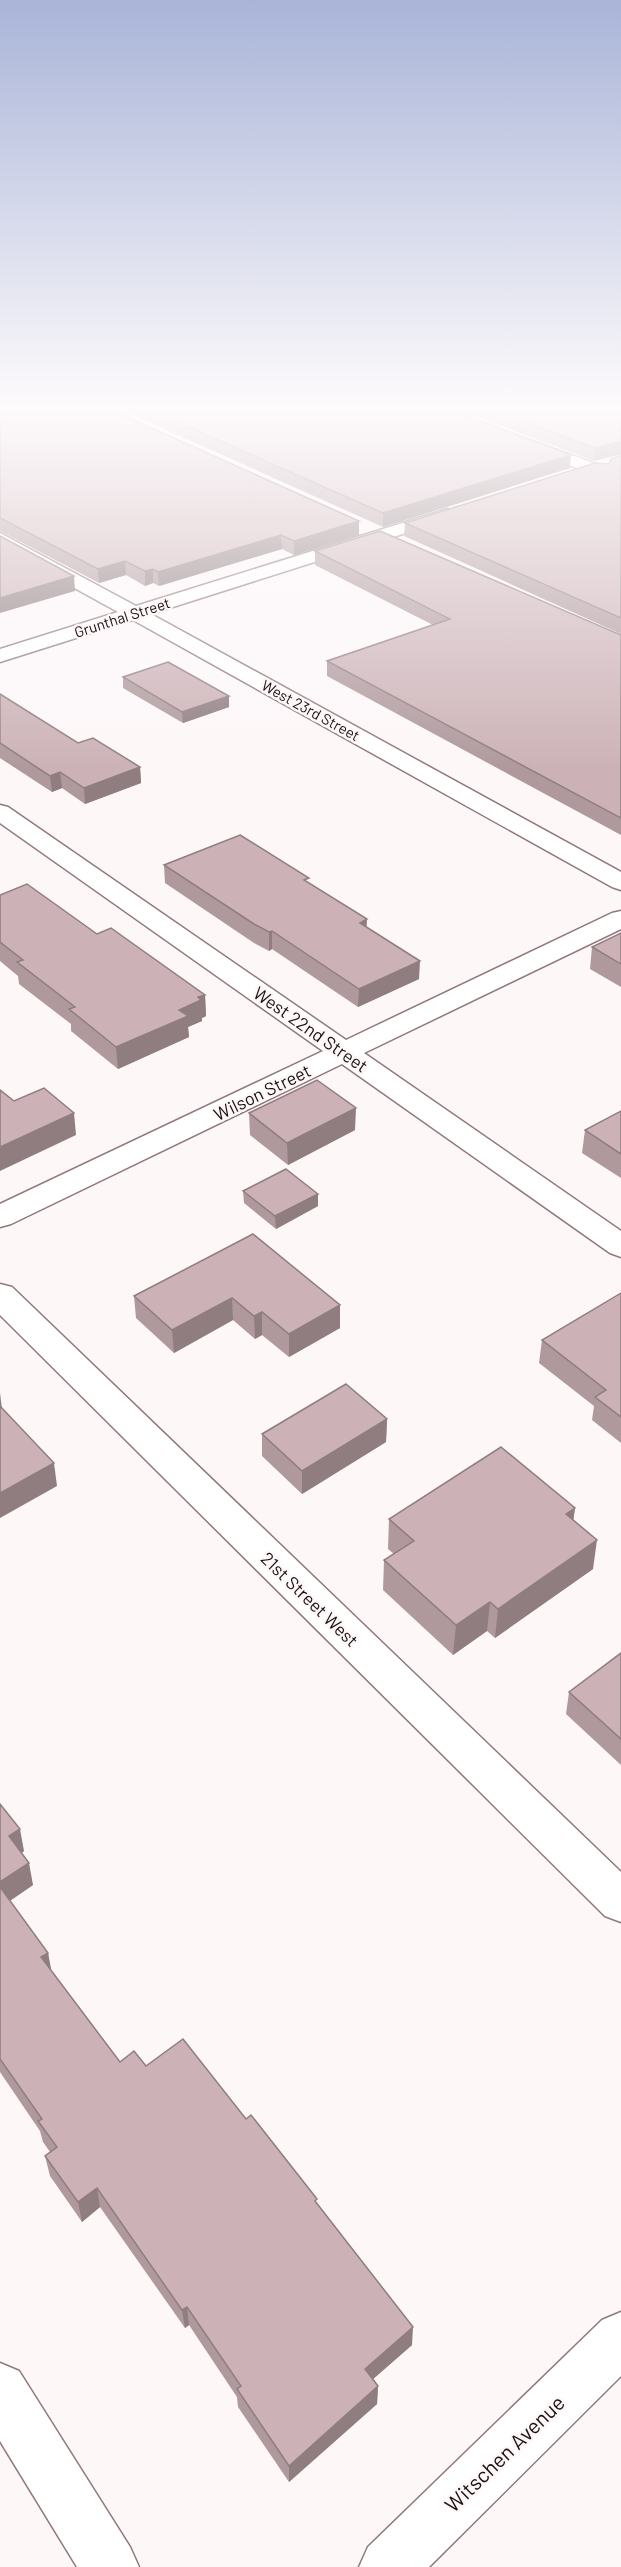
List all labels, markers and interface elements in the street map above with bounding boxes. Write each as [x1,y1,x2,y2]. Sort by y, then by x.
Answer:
street label: Grunthal Street [72,593,172,641]
street label: West 23rd Street [259,676,363,744]
street label: West 22nd Street [250,981,372,1077]
street label: Wilson Street [210,1059,314,1125]
street label: 21st Street West [257,1547,363,1651]
street label: Witschen Avenue [439,2389,569,2517]

